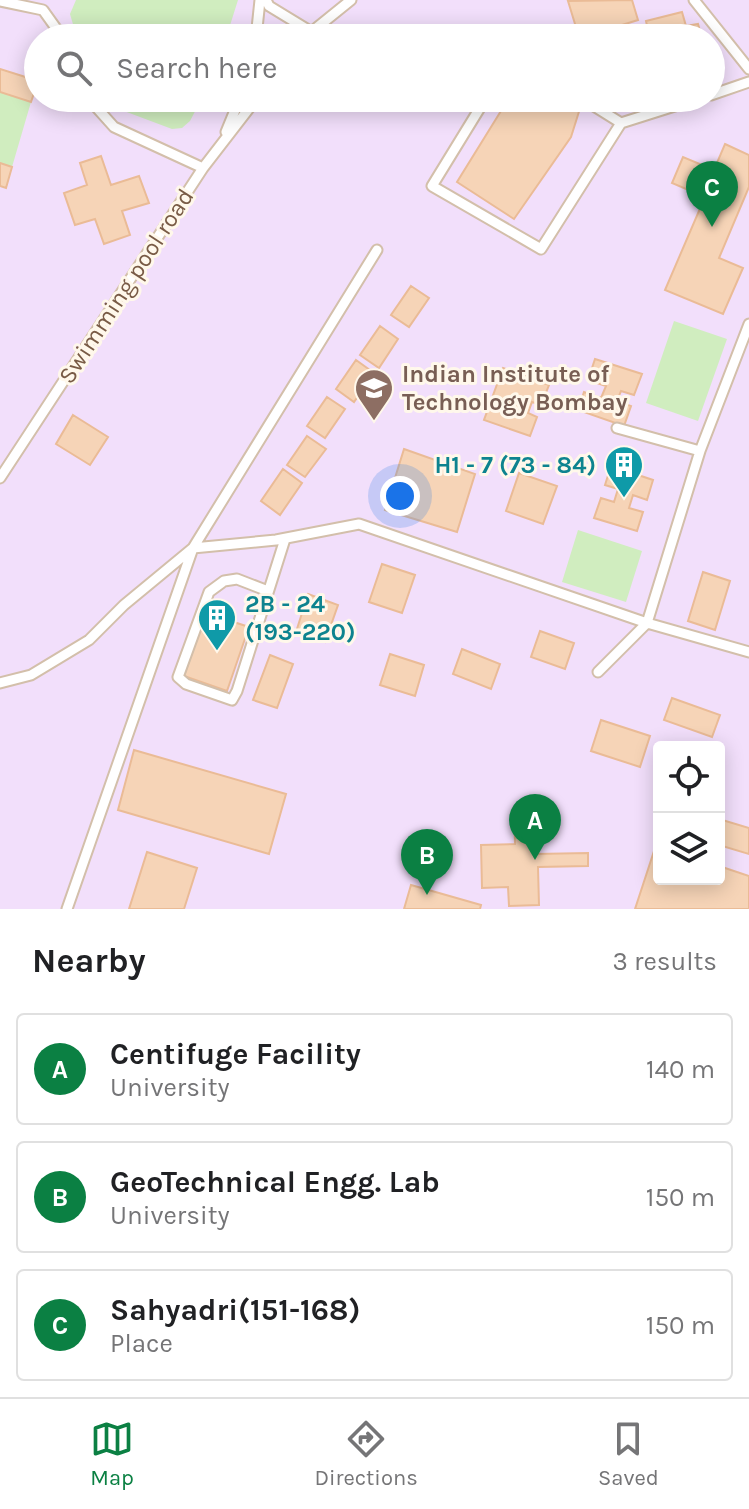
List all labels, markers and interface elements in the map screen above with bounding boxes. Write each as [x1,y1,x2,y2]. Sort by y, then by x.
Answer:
search box [24,24,725,112]
icon: search [52,46,96,90]
text: Search here [116,50,277,86]
pin: C [686,161,738,227]
street label: Swimming pool road [53,183,199,389]
place label: Indian Institute of Technology Bombay [402,360,628,416]
school or university icon: Indian Institute of Technology Bombay [353,367,395,422]
building icon: H1 - 7 (73 - 84) [603,444,645,499]
place label: H1 - 7 (73 - 84) [434,451,596,479]
your location [380,476,420,516]
place label: 2B - 24 (193-220) [245,590,356,646]
building icon: 2B - 24 (193-220) [196,597,238,652]
map controls [653,741,725,885]
button: locate [653,741,725,813]
pin: A [509,794,561,860]
button: layers [653,813,725,885]
pin: B [401,829,453,895]
text: Nearby [32,941,146,981]
text: 3 results [613,946,717,977]
text: Centifuge Facility [110,1036,361,1072]
text: A [52,1054,68,1085]
text: 140 m [646,1054,715,1085]
text: University [110,1072,230,1103]
text: GeoTechnical Engg. Lab [110,1164,440,1200]
text: B [52,1182,68,1213]
text: 150 m [646,1182,715,1213]
text: University [110,1200,230,1231]
text: Sahyadri(151-168) [110,1292,360,1328]
text: C [52,1310,68,1341]
text: 150 m [646,1310,715,1341]
text: Place [110,1328,173,1359]
tab: Map [90,1417,134,1491]
tab: Directions [314,1417,418,1491]
tab: Saved [598,1417,659,1491]

